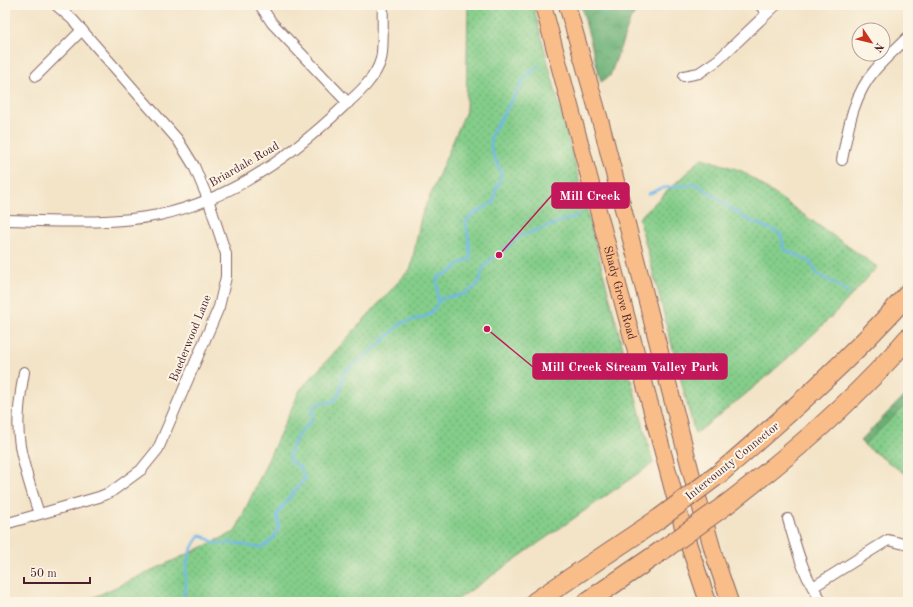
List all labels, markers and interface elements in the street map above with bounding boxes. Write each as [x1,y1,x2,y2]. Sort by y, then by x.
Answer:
north arrow [851,22,891,62]
text: N [871,40,885,54]
street label: Briardale Road [208,140,281,190]
callout: Mill Creek [552,183,629,208]
text: Mill Creek [560,190,621,203]
street label: Shady Grove Road [601,245,637,341]
street label: Baederwood Lane [168,293,214,384]
callout: Mill Creek Stream Valley Park [533,354,727,379]
text: Mill Creek Stream Valley Park [541,361,720,374]
street label: Intercounty Connector [684,420,782,503]
scale bar [24,559,90,585]
text: 50 m [30,567,57,580]

